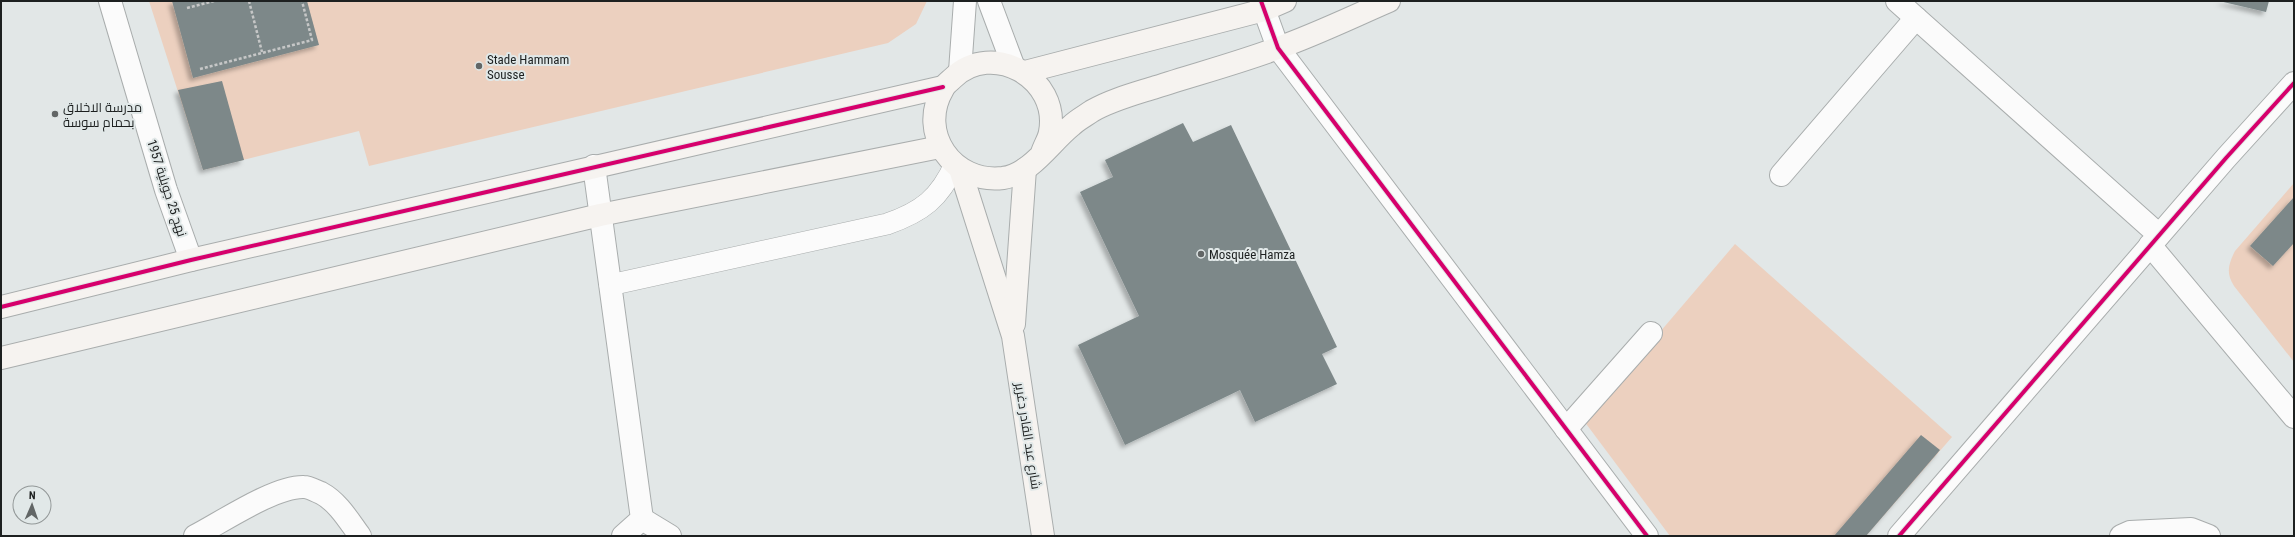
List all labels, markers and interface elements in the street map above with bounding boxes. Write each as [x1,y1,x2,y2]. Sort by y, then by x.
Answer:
place label: Stade Hammam Sousse [487,52,569,82]
marker: Stade Hammam Sousse [474,61,484,71]
place label: مدرسة الاخلاق بحمام سوسة [63,100,142,132]
marker: مدرسة الاخلاق بحمام سوسة [50,109,60,119]
street label: نهج 25 جويلية 1957 [143,138,190,239]
place label: Mosquée Hamza [1209,247,1295,262]
marker: Mosquée Hamza [1196,249,1206,259]
street label: شارع عبد القادر دغرير [1011,381,1044,491]
north arrow [12,485,52,525]
text: N [29,489,36,502]

